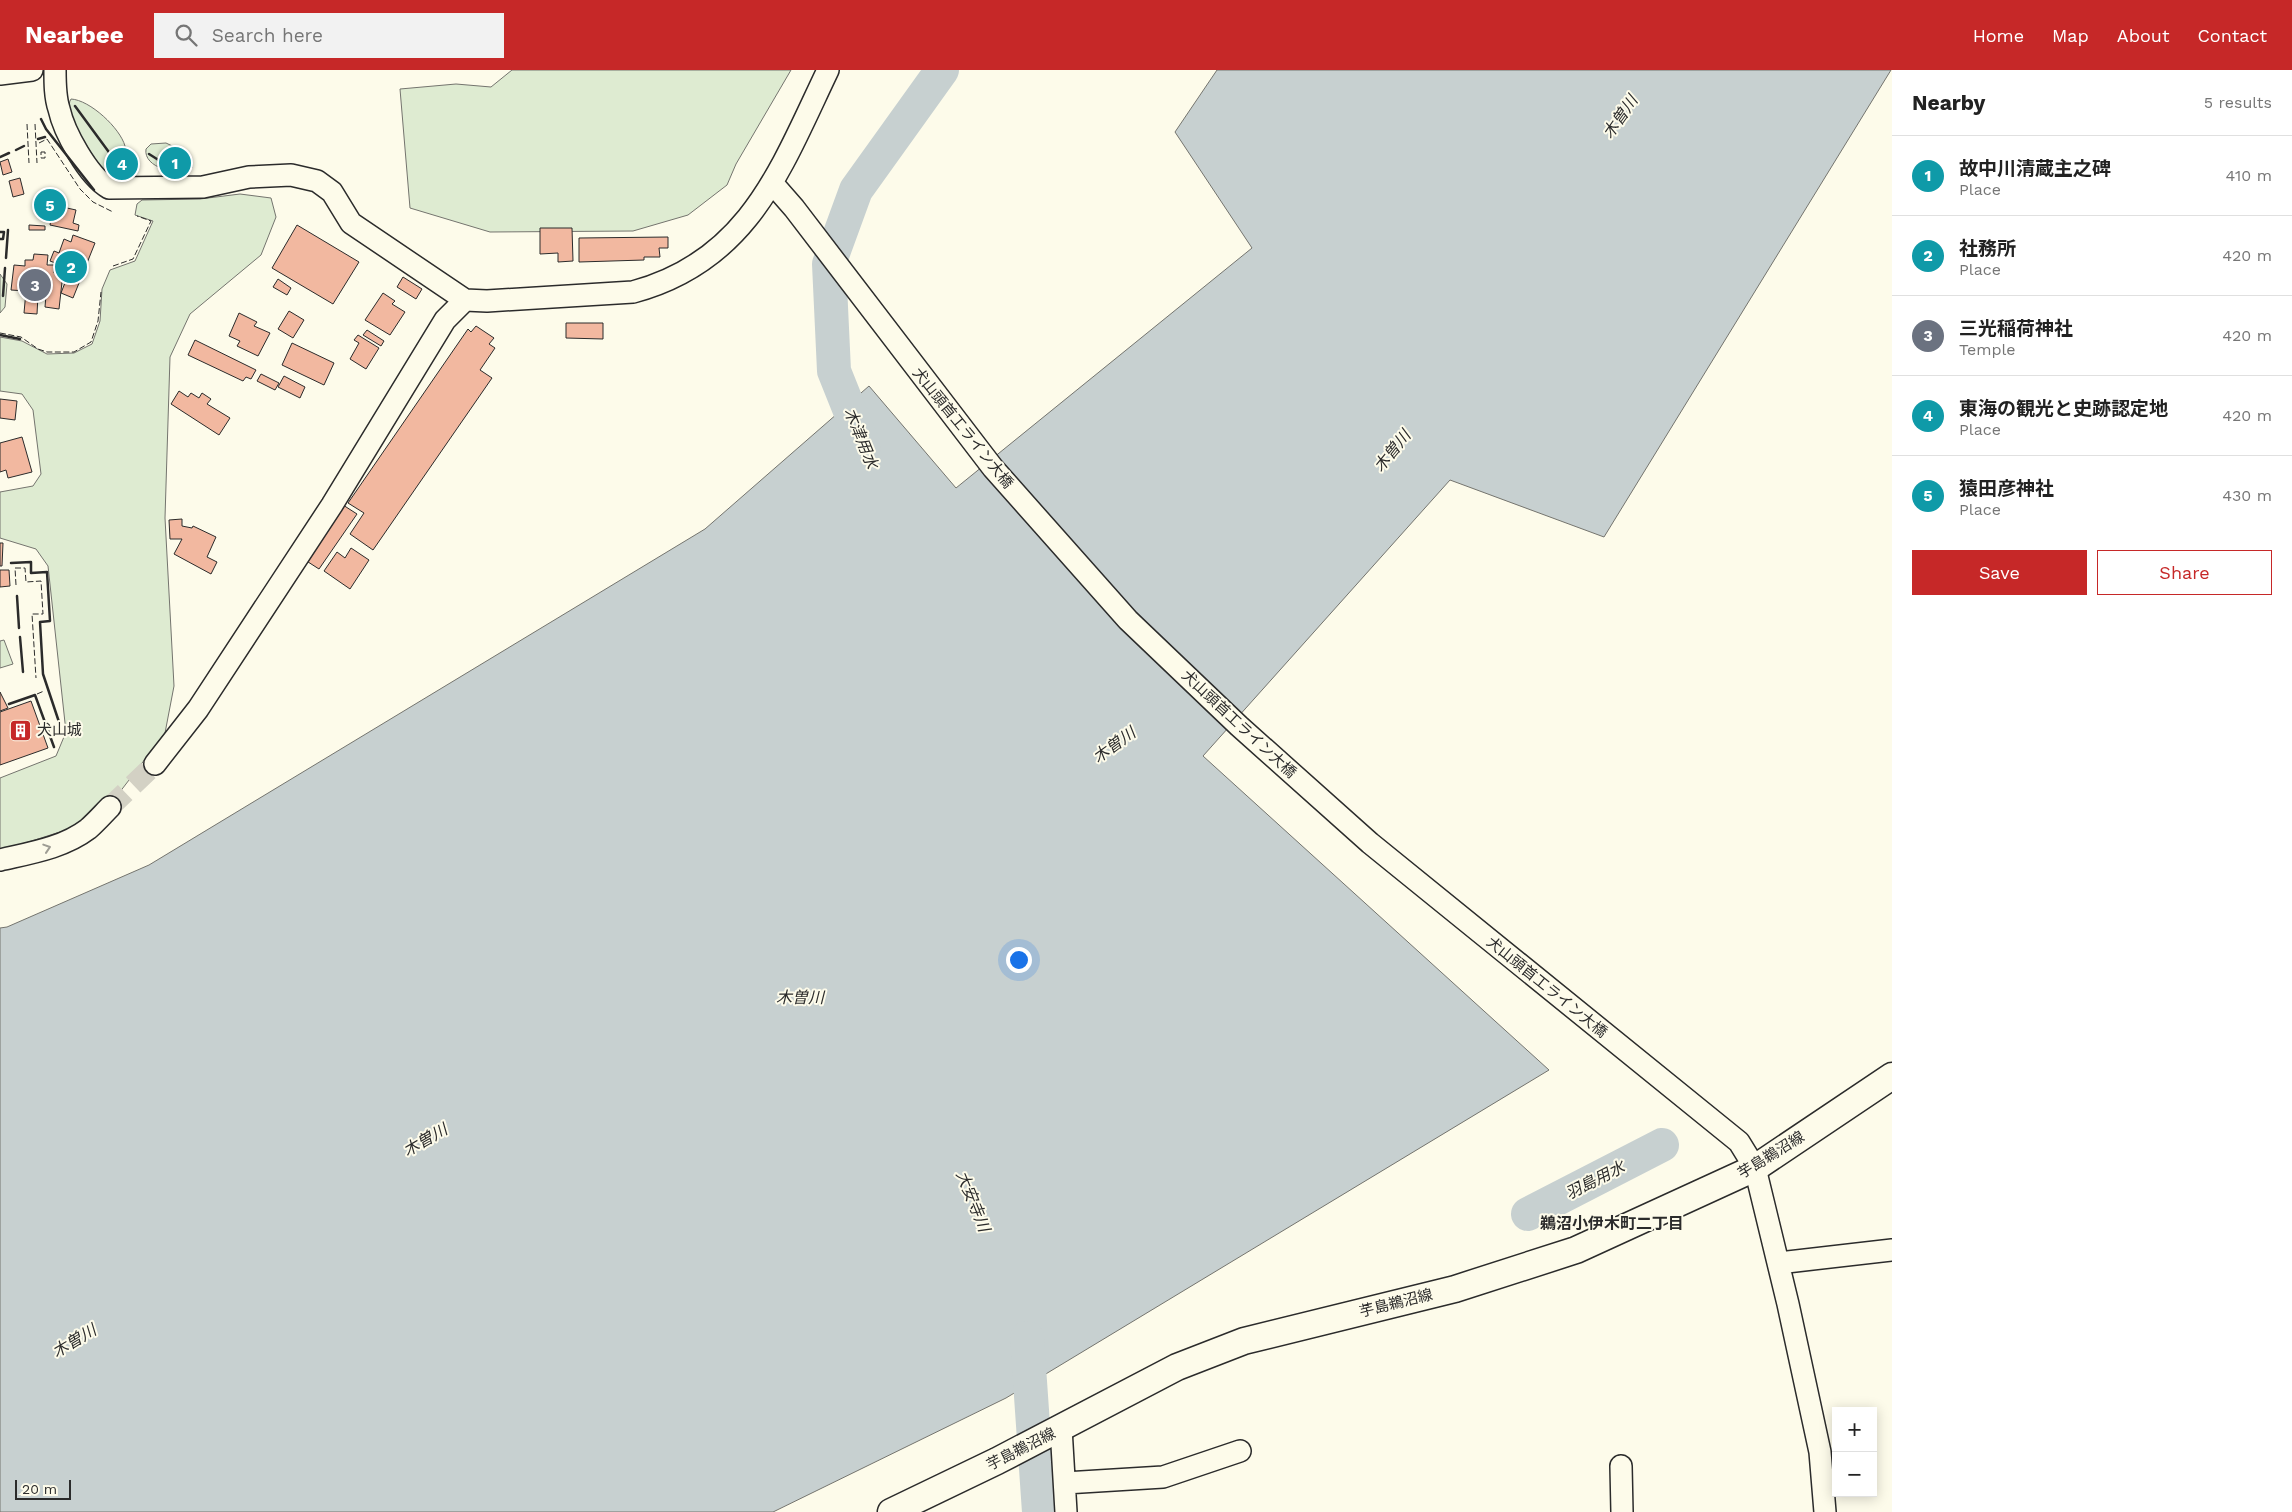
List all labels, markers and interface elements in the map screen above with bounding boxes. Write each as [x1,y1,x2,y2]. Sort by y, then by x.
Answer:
search box [154,13,504,58]
text: Nearbee [25,21,124,49]
icon: search [172,21,200,49]
text: Search here [212,24,323,47]
text: Home [1973,25,2024,46]
text: Map [2052,25,2089,46]
text: About [2117,25,2169,46]
text: Contact [2197,25,2267,46]
water label: 木曽川 [1598,90,1643,142]
text: Nearby [1912,90,1985,115]
text: 5 results [2204,93,2272,112]
pin: 1 [159,144,191,182]
pin: 4 [106,145,138,183]
text: 故中川清蔵主之碑 [1959,157,2111,180]
text: 1 [1925,166,1931,185]
text: 410 m [2226,166,2272,185]
text: Place [1959,180,2001,199]
pin: 5 [34,186,66,224]
text: 社務所 [1959,237,2016,260]
text: 2 [1923,246,1933,265]
text: 420 m [2222,246,2272,265]
pin: 2 [55,248,87,286]
text: Place [1959,260,2001,279]
pin: 3 [19,266,51,304]
text: 三光稲荷神社 [1959,317,2073,340]
text: 3 [1923,326,1933,345]
text: 420 m [2222,326,2272,345]
text: Temple [1959,340,2016,359]
street label: 犬山頭首工ライン大橋 [909,364,1017,492]
text: 東海の観光と史跡認定地 [1959,397,2168,420]
water label: 木津用水 [840,405,883,473]
text: 4 [1923,406,1933,425]
text: 420 m [2222,406,2272,425]
text: Place [1959,420,2001,439]
water label: 木曽川 [1370,425,1416,476]
text: 猿田彦神社 [1959,477,2054,500]
text: 5 [1923,486,1933,505]
text: 430 m [2222,486,2272,505]
text: Place [1959,500,2001,519]
button: Save [1912,550,2087,595]
button: Share [2097,550,2272,595]
street label: 犬山頭首工ライン大橋 [1178,666,1300,782]
building icon: 犬山城 [9,718,33,742]
place label: 犬山城 [37,721,82,739]
water label: 木曽川 [1089,722,1141,767]
one-way arrow [42,844,51,854]
street label: 犬山頭首工ライン大橋 [1483,933,1611,1041]
your location [1006,947,1032,973]
water label: 木曽川 [776,988,826,1007]
water label: 木曽川 [399,1119,452,1160]
street label: 芋島鵜沼線 [1734,1127,1808,1183]
water label: 羽島用水 [1562,1156,1630,1203]
water label: 大安寺川 [952,1168,995,1236]
district label: 鵜沼小伊木町二丁目 [1540,1214,1684,1233]
street label: 芋島鵜沼線 [1357,1285,1435,1321]
water label: 木曽川 [49,1319,101,1362]
map controls [1832,1407,1877,1497]
button: + [1832,1407,1877,1452]
street label: 芋島鵜沼線 [983,1424,1059,1474]
button: − [1832,1452,1877,1497]
scale bar [15,1477,71,1500]
text: 20 m [22,1481,57,1497]

